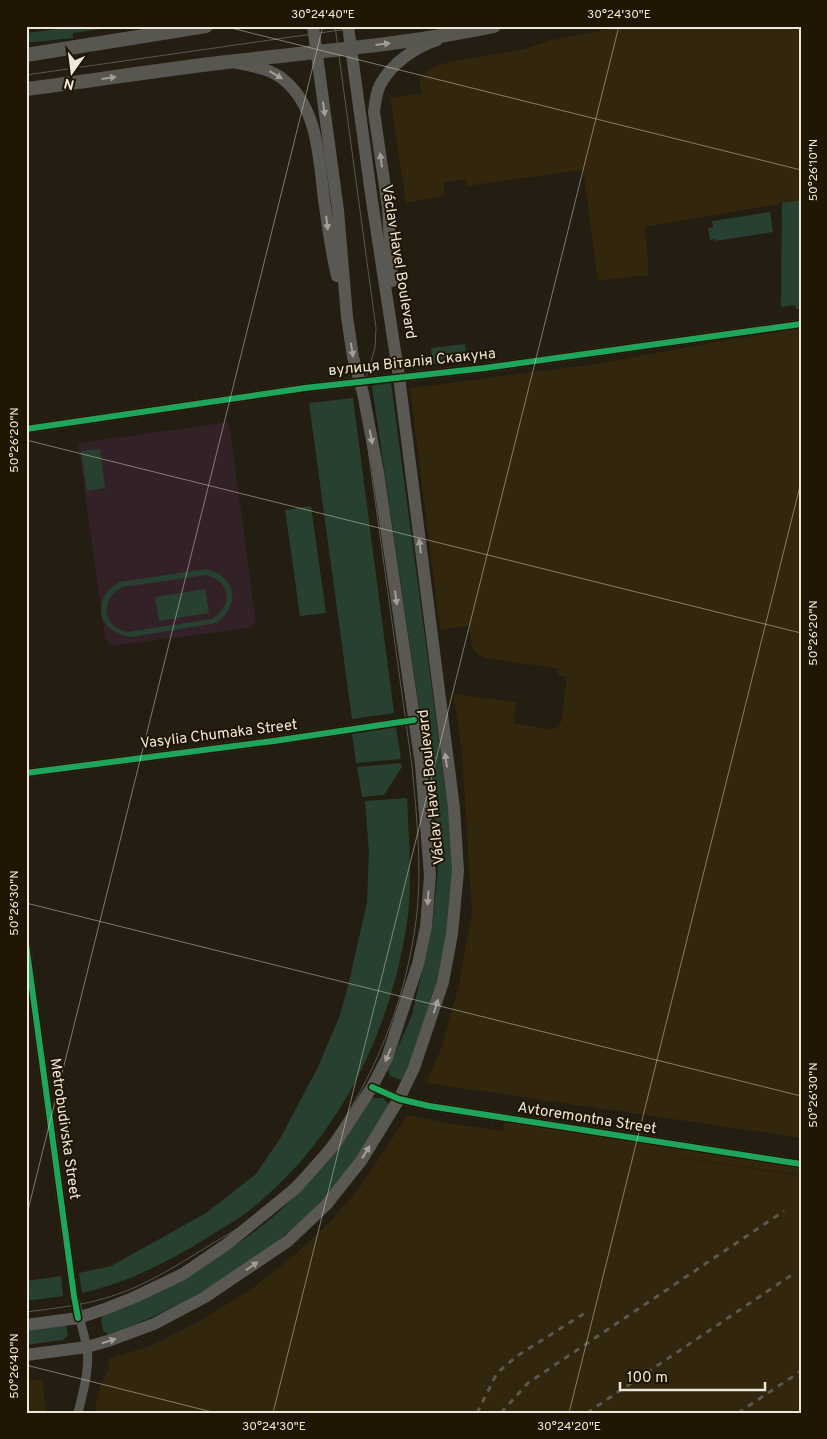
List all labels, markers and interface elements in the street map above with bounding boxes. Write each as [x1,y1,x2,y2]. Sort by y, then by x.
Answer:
text: 30°24'40"E [291,7,355,23]
text: 30°24'30"E [587,7,651,23]
one-way arrow [375,40,391,48]
north arrow [48,48,98,98]
one-way arrow [270,71,283,80]
text: N [62,74,76,93]
one-way arrow [102,74,118,82]
one-way arrow [321,102,329,118]
text: 50°26'10"N [806,139,822,201]
one-way arrow [377,152,385,168]
street label: Václav Havel Boulevard [376,183,420,341]
one-way arrow [323,216,331,232]
one-way arrow [348,342,356,358]
street label: вулиця Віталія Скакуна [327,345,497,381]
text: 50°26'20"N [7,407,23,473]
one-way arrow [368,430,376,446]
one-way arrow [416,538,424,554]
one-way arrow [393,590,401,606]
text: 50°26'20"N [806,600,822,666]
street label: Václav Havel Boulevard [414,708,450,866]
street label: Vasylia Chumaka Street [139,716,299,754]
one-way arrow [442,751,450,767]
text: 50°26'30"N [7,870,23,936]
one-way arrow [424,890,432,906]
one-way arrow [432,999,440,1014]
one-way arrow [383,1047,391,1062]
street label: Metrobudivska Street [45,1057,83,1201]
text: 50°26'30"N [806,1062,822,1128]
street label: Avtoremontna Street [516,1099,658,1139]
one-way arrow [362,1146,371,1159]
one-way arrow [245,1261,259,1271]
text: 50°26'40"N [7,1333,23,1399]
one-way arrow [101,1336,116,1344]
scale bar [620,1359,764,1391]
text: 100 m [627,1369,668,1388]
text: 30°24'30"E [242,1419,306,1435]
text: 30°24'20"E [537,1419,601,1435]

